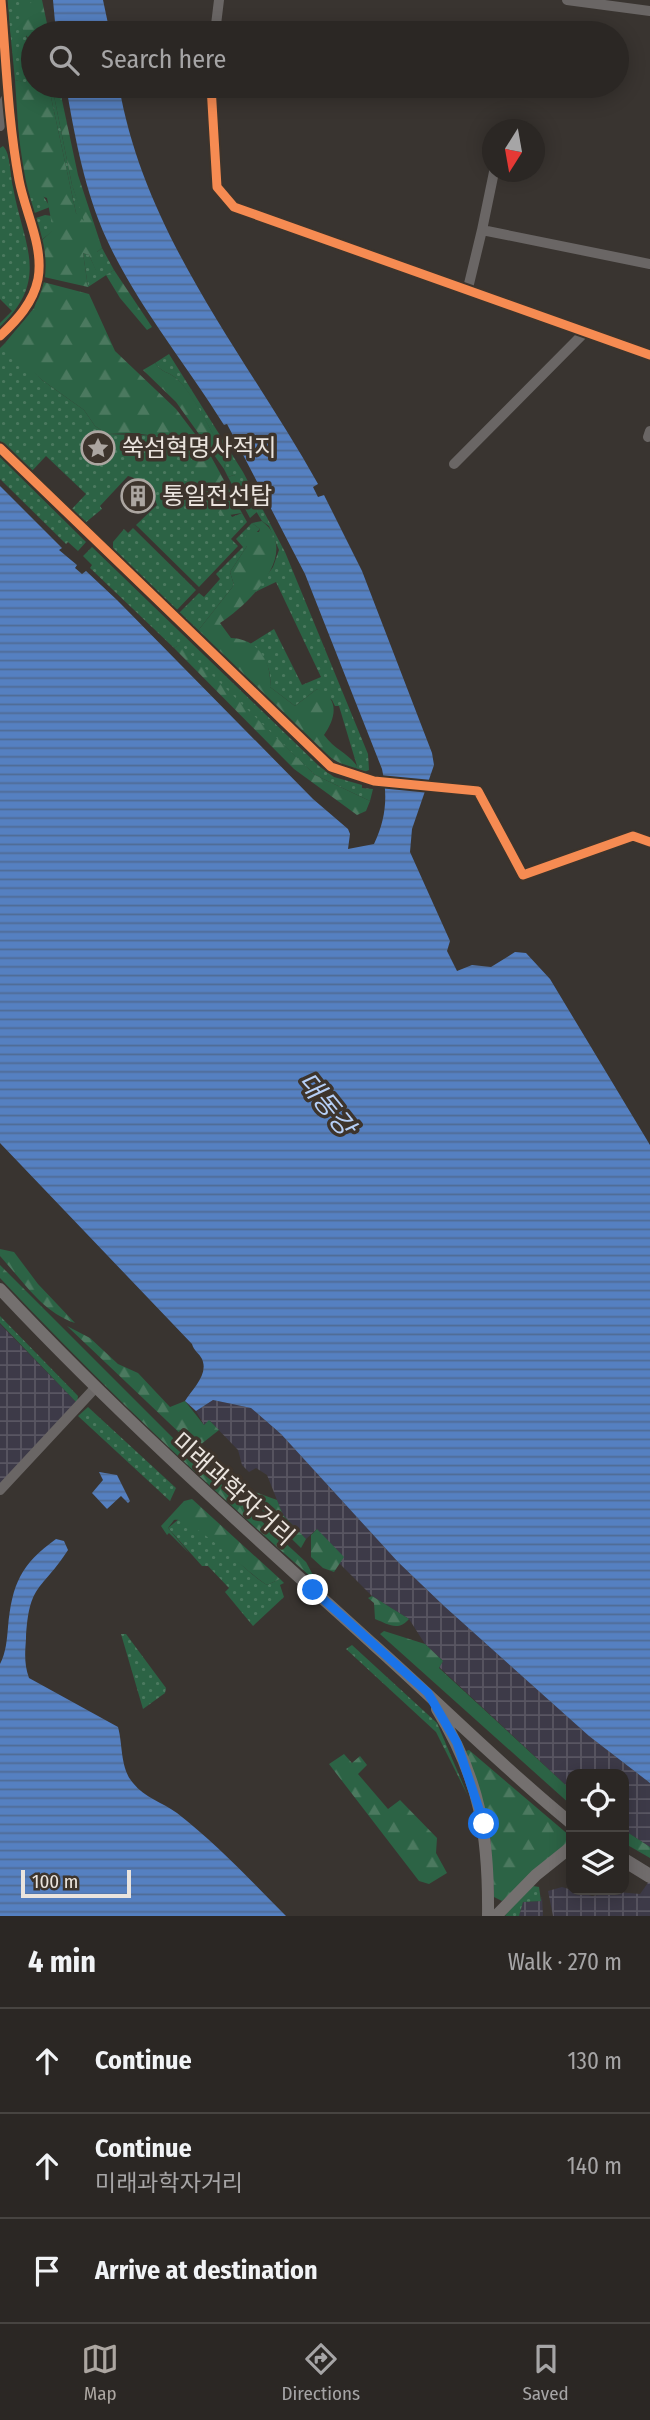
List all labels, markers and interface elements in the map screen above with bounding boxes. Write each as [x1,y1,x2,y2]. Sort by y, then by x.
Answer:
search box [21,21,629,98]
icon: search [45,41,83,79]
text: Search here [101,44,226,75]
north arrow [482,119,545,182]
place icon: 쑥섬혁명사적지 [79,429,117,467]
place label: 쑥섬혁명사적지 [122,434,277,462]
building icon: 통일전선탑 [119,477,157,515]
place label: 통일전선탑 [162,482,272,510]
water label: 대동강 [291,1066,363,1144]
street label: 미래과학자거리 [166,1427,300,1551]
route end [297,1574,328,1605]
map controls [566,1769,629,1895]
button: locate [566,1769,629,1832]
route start [468,1808,499,1839]
button: layers [566,1832,629,1895]
scale bar [21,1867,131,1899]
text: 100 m [32,1870,78,1893]
text: 4 min [28,1944,96,1980]
text: Walk · 270 m [508,1948,622,1976]
icon: ahead [28,2042,66,2080]
text: Continue [95,2045,192,2076]
text: 130 m [568,2047,622,2075]
text: Continue [95,2133,192,2164]
icon: ahead [28,2147,66,2185]
text: 140 m [567,2152,622,2180]
text: 미래과학자거리 [95,2169,243,2197]
icon: arrive [28,2252,66,2290]
text: Arrive at destination [95,2255,318,2286]
tab: Map [81,2340,119,2405]
tab: Directions [281,2340,360,2405]
tab: Saved [522,2340,569,2405]

